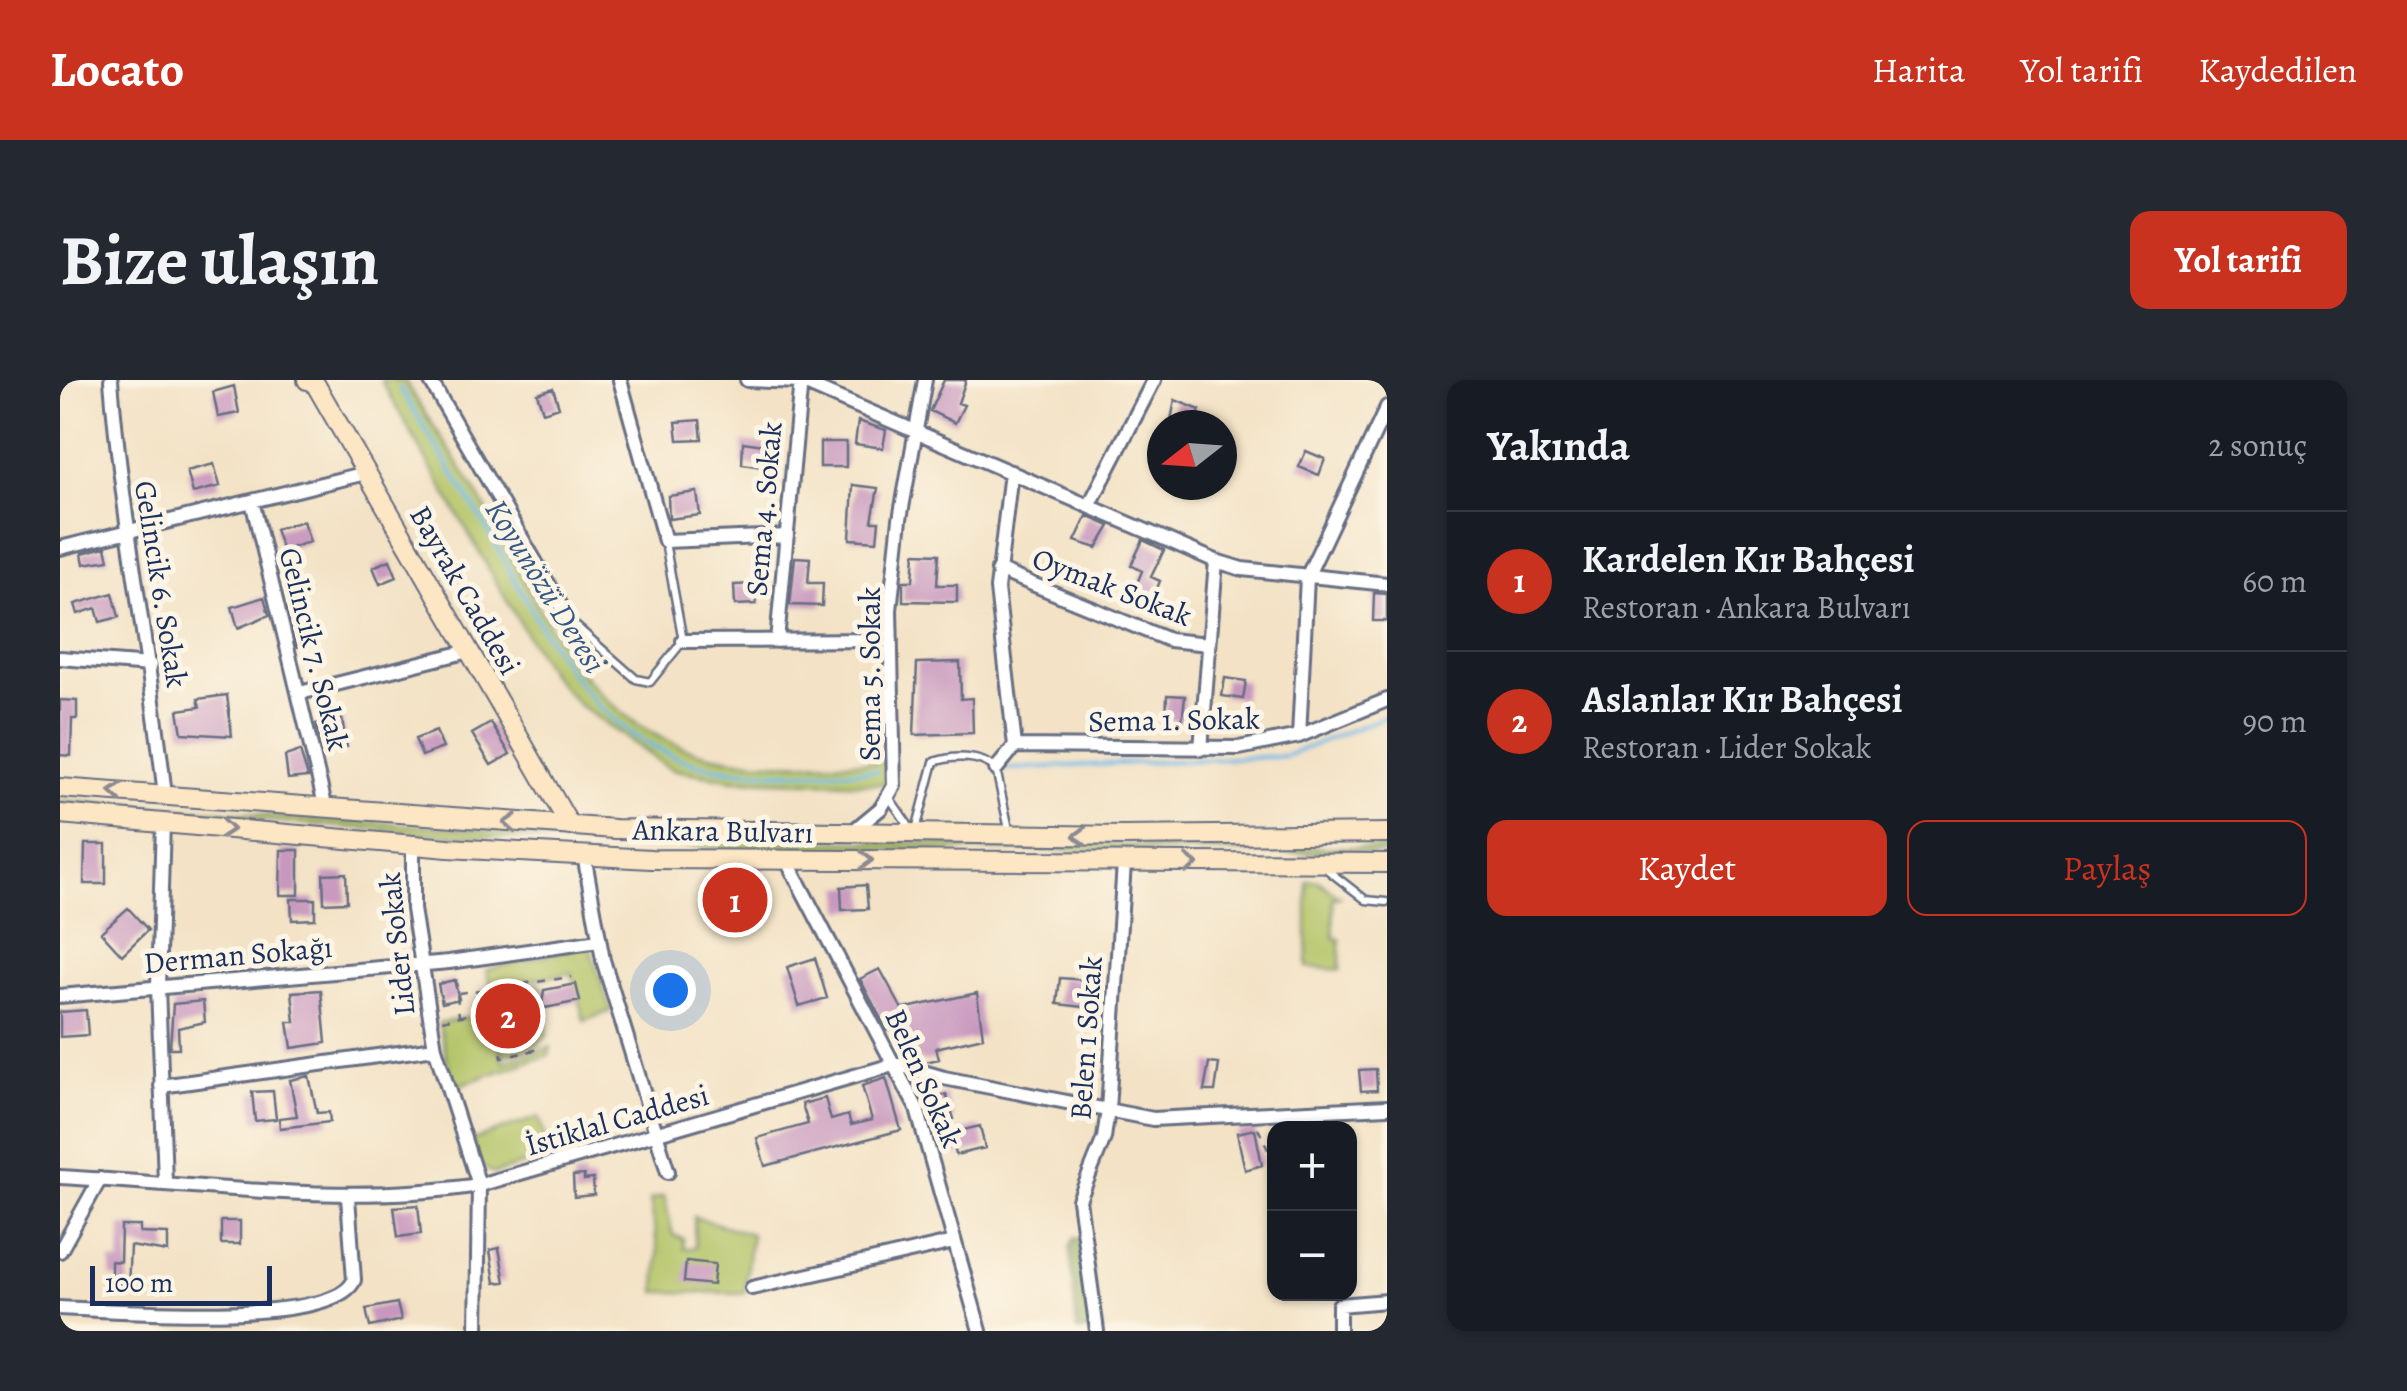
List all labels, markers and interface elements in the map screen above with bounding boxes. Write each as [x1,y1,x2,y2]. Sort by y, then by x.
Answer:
text: Locato [50,37,184,103]
text: Harita [1872,46,1965,94]
text: Yol tarifi [2020,46,2143,94]
text: Kaydedilen [2198,46,2357,94]
button: Yol tarifi [2130,211,2347,309]
text: Bize ulaşın [60,213,379,308]
north arrow [1147,410,1237,500]
text: Yakında [1487,417,1630,474]
street label: Sema 4. Sokak [736,420,792,598]
text: 2 sonuç [2208,423,2307,467]
street label: Gelincik 6. Sokak [125,478,197,690]
water label: Koyunözü Deresi [475,491,617,681]
street label: Bayrak Caddesi [400,498,530,682]
text: Kardelen Kır Bahçesi [1582,533,1915,585]
street label: Oymak Sokak [1027,538,1198,636]
street label: Gelincik 7. Sokak [269,543,359,755]
text: 1 [1514,559,1525,603]
text: 60 m [2242,559,2307,603]
text: Restoran · Ankara Bulvarı [1582,585,1911,629]
street label: Sema 5. Sokak [850,587,890,761]
text: Aslanlar Kır Bahçesi [1582,673,1903,725]
street label: Sema 1. Sokak [1088,699,1260,741]
text: 2 [1512,699,1527,743]
text: 90 m [2242,699,2307,743]
text: Restoran · Lider Sokak [1582,725,1871,769]
one-way arrow [108,782,124,804]
street label: Ankara Bulvarı [631,809,814,853]
one-way arrow [501,812,517,834]
one-way arrow [219,817,235,839]
button: Kaydet [1487,820,1887,916]
button: Paylaş [1907,820,2307,916]
one-way arrow [1071,825,1086,847]
one-way arrow [858,849,874,870]
one-way arrow [1183,853,1199,874]
pin: 1 [702,862,768,938]
street label: Lider Sokak [370,870,424,1018]
street label: Derman Sokağı [142,927,334,983]
street label: Belen 1 Sokak [1060,955,1112,1121]
your location [645,965,696,1016]
pin: 2 [476,978,540,1054]
street label: Belen Sokak [876,1002,972,1154]
street label: İstiklal Caddesi [521,1075,713,1165]
map controls [1267,1121,1357,1301]
button: + [1267,1121,1357,1211]
button: − [1267,1211,1357,1301]
scale bar [90,1261,272,1306]
text: 100 m [105,1264,173,1302]

